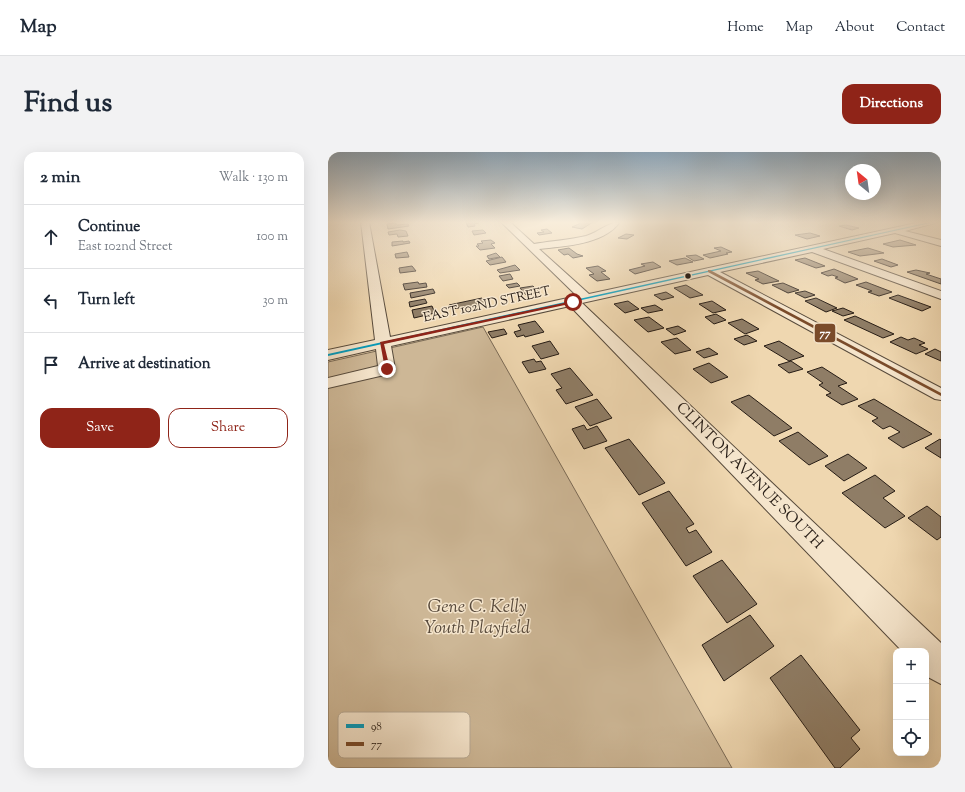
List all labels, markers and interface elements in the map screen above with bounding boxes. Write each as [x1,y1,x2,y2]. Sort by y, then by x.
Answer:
text: Map [20,14,57,41]
text: Home [727,18,764,38]
text: Map [786,18,813,38]
text: About [835,18,874,38]
text: Contact [896,18,945,38]
text: Find us [24,84,112,124]
button: Directions [842,84,941,124]
north arrow [845,164,881,200]
text: 2 min [40,166,81,190]
text: Walk · 130 m [219,169,288,187]
text: Continue [78,217,140,238]
icon: ahead [40,226,62,248]
text: 100 m [256,228,288,246]
text: East 102nd Street [78,238,173,256]
unlabelled marker [683,271,693,281]
street label: EAST 102ND STREET [422,283,552,327]
icon: left [40,290,62,312]
text: Turn left [78,290,135,311]
text: 30 m [262,292,288,310]
route start [564,293,582,311]
line badge: 77 [814,323,836,343]
text: 77 [819,326,831,342]
icon: arrive [40,354,62,376]
text: Arrive at destination [78,354,211,375]
route end [378,360,396,378]
street label: CLINTON AVENUE SOUTH [671,398,827,554]
button: Save [40,408,160,448]
button: Share [168,408,288,448]
park label: Gene C. Kelly Youth Playfield [424,595,530,642]
map controls [893,648,929,756]
button: + [893,648,929,684]
button: − [893,684,929,720]
legend [338,712,470,758]
text: 98 [371,719,382,735]
button: locate [893,720,929,756]
text: 77 [371,737,383,753]

